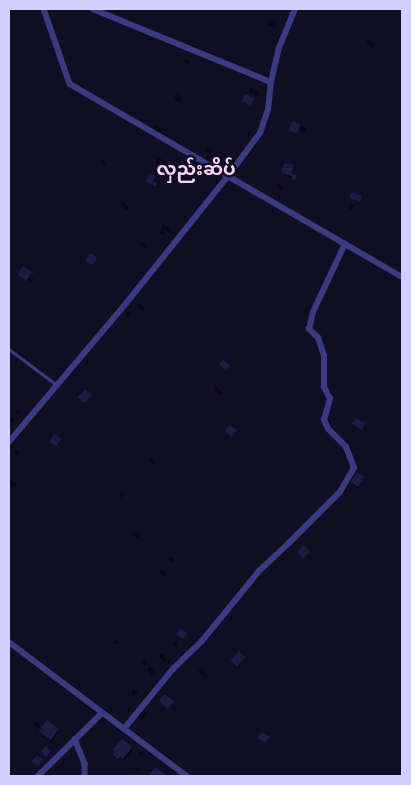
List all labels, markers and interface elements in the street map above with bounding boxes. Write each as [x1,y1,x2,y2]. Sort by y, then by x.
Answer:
district label: လှည်းဆိပ် [156,158,236,180]

